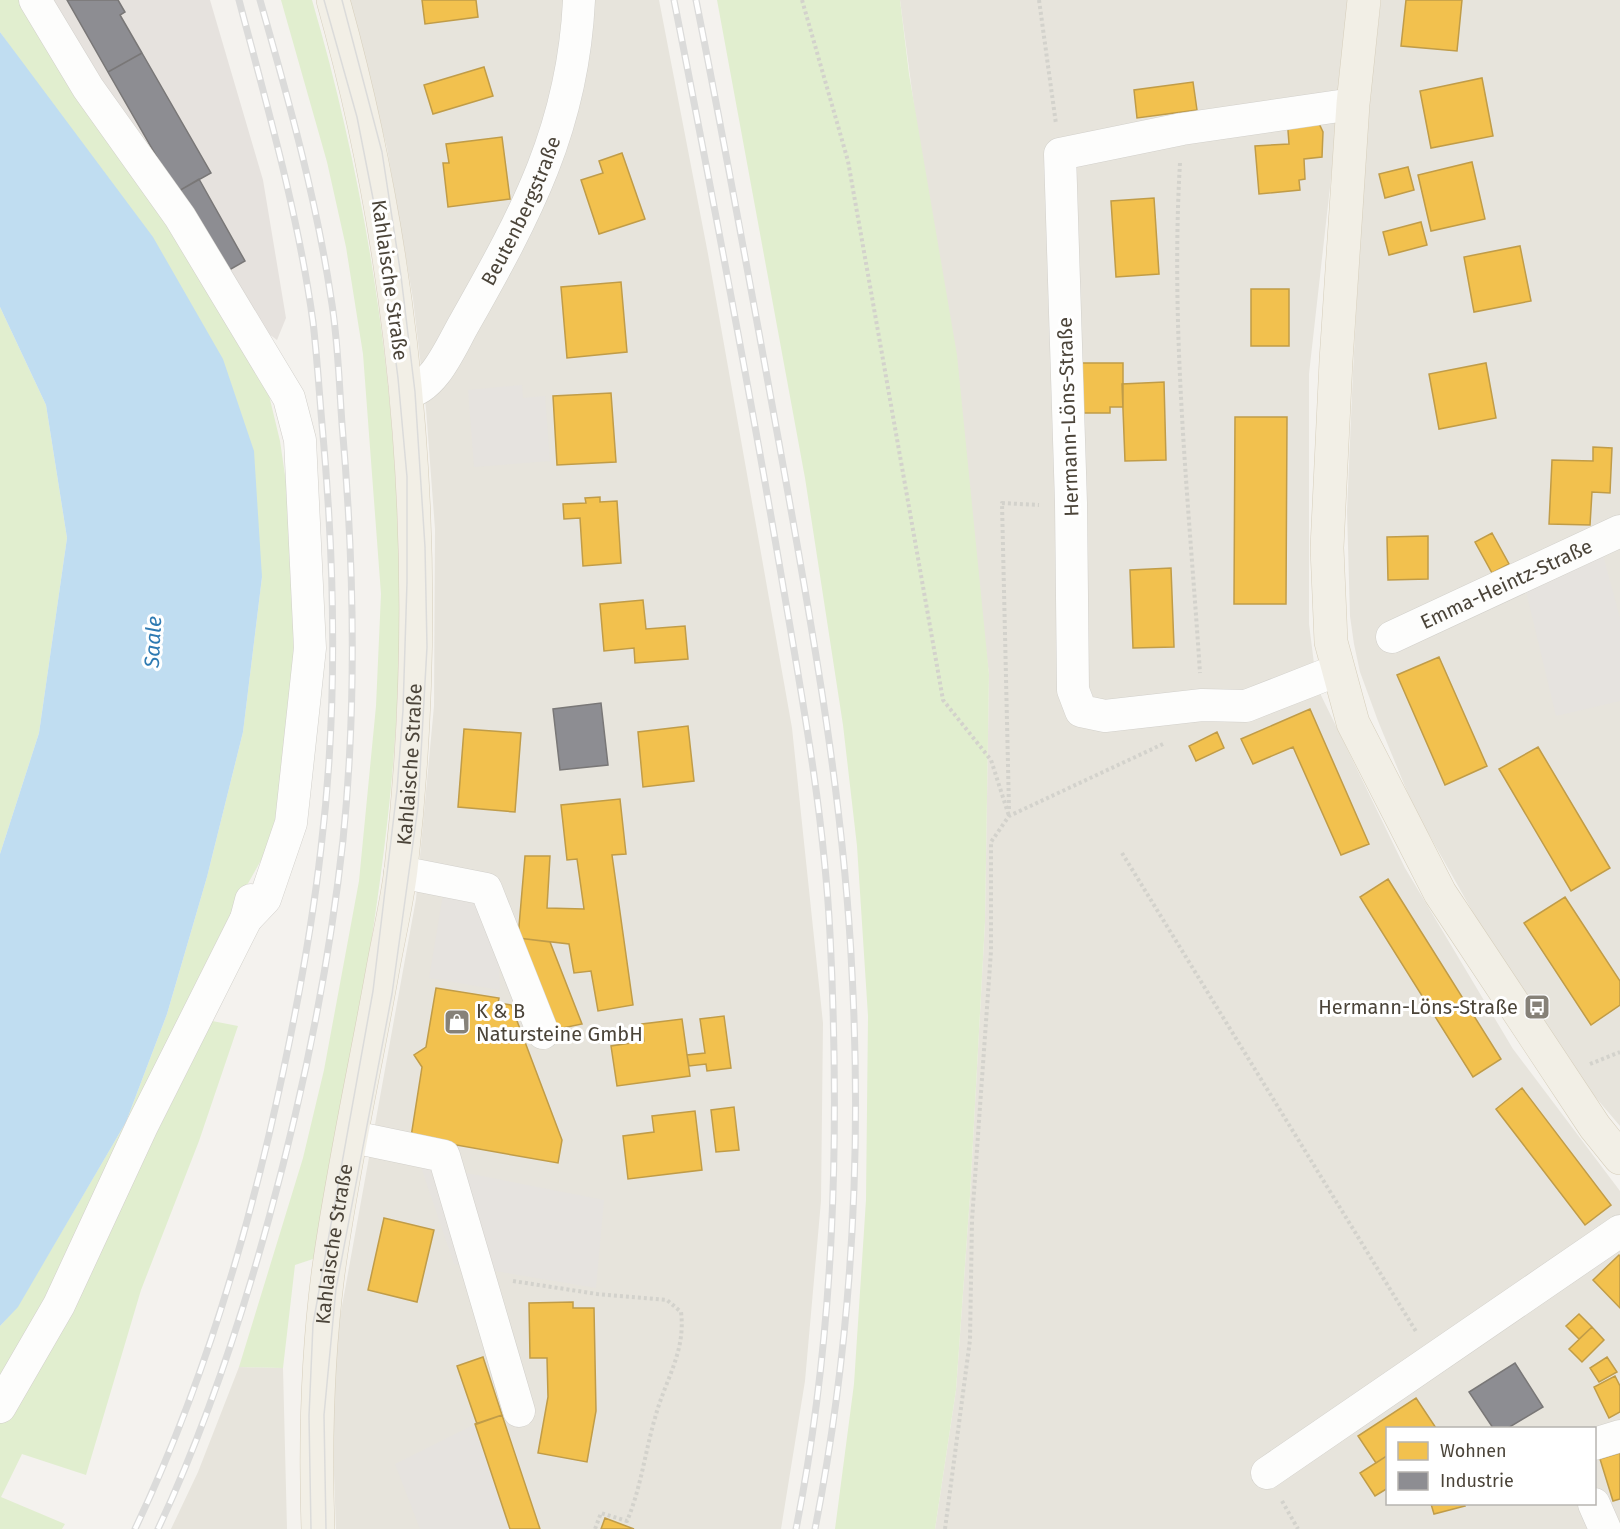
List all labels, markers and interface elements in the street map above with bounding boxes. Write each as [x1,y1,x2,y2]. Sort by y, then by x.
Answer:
street label: Beutenbergstraße [476,133,565,290]
street label: Kahlaische Straße [367,198,413,362]
street label: Hermann-Löns-Straße [1053,317,1083,517]
street label: Emma-Heintz-Straße [1416,534,1596,634]
water label: Saale [139,615,167,670]
street label: Kahlaische Straße [392,683,427,847]
bus stop icon: Hermann-Löns-Straße [1522,992,1552,1022]
place label: Hermann-Löns-Straße [1318,995,1518,1019]
place label: K & B Natursteine GmbH [476,999,643,1046]
shop icon: K & B Natursteine GmbH [442,1007,472,1037]
street label: Kahlaische Straße [311,1162,358,1325]
legend [1386,1427,1596,1505]
text: Wohnen [1440,1440,1507,1462]
text: Industrie [1440,1470,1514,1492]

